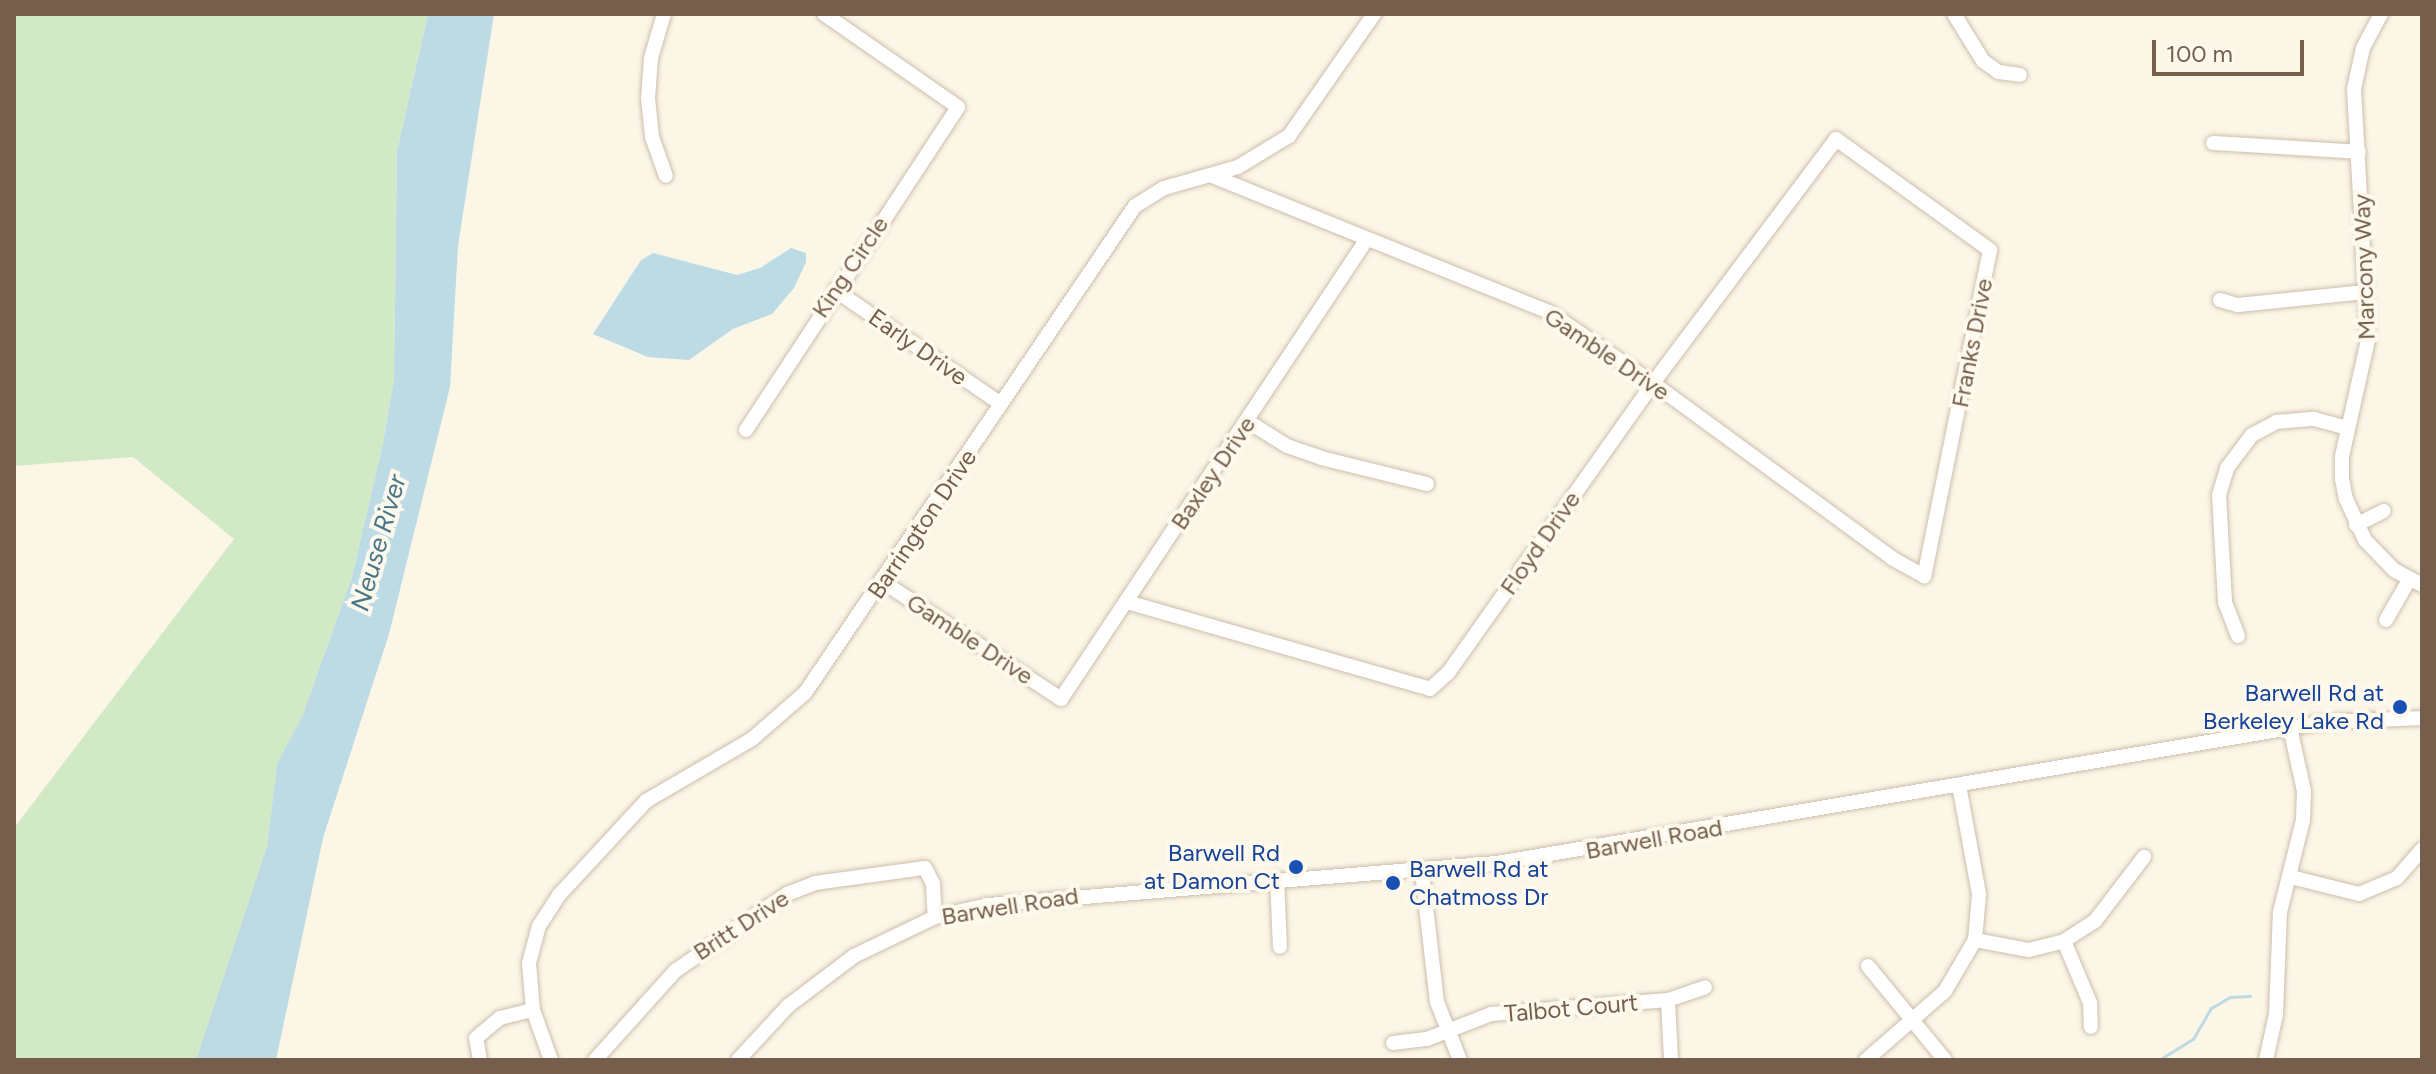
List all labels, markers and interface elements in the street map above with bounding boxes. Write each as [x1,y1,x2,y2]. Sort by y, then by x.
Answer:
scale bar [2156,24,2308,74]
text: 100 m [2166,39,2233,68]
street label: Marcony Way [2347,194,2381,340]
street label: King Circle [806,211,894,323]
street label: Franks Drive [1945,276,1999,410]
street label: Gamble Drive [1539,302,1675,406]
street label: Early Drive [863,303,973,391]
street label: Baxley Drive [1165,411,1261,535]
street label: Barrington Drive [861,444,983,604]
water label: Neuse River [345,471,413,615]
street label: Floyd Drive [1494,486,1586,600]
street label: Gamble Drive [901,587,1039,691]
place label: Barwell Rd at Berkeley Lake Rd [2203,679,2384,735]
marker: Barwell Rd at Berkeley Lake Rd [2391,698,2409,716]
street label: Barwell Road [1583,813,1725,865]
place label: Barwell Rd at Damon Ct [1144,839,1280,895]
place label: Barwell Rd at Chatmoss Dr [1409,855,1548,911]
marker: Barwell Rd at Damon Ct [1287,858,1305,876]
marker: Barwell Rd at Chatmoss Dr [1384,874,1402,892]
street label: Barwell Road [939,881,1081,931]
street label: Britt Drive [688,884,794,966]
street label: Talbot Court [1503,988,1639,1028]

